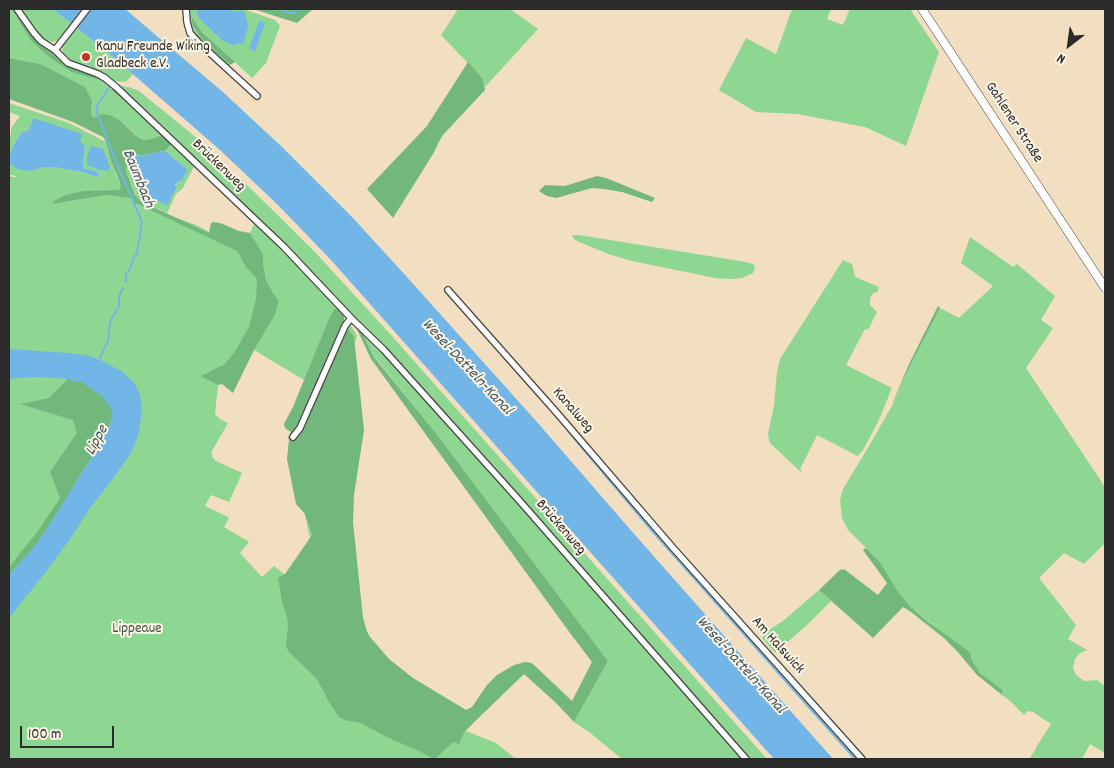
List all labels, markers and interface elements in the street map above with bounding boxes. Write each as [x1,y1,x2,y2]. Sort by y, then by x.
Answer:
north arrow [1044,20,1094,70]
place label: Kanu Freunde Wiking Gladbeck e.V. [96,39,210,74]
text: N [1054,48,1070,68]
marker: Kanu Freunde Wiking Gladbeck e.V. [80,51,92,63]
street label: Gahlener Straße [980,79,1046,167]
street label: Brückenweg [187,136,249,196]
water label: Baumbach [117,147,157,211]
water label: Wesel-Datteln-Kanal [417,316,515,420]
street label: Kanalweg [547,385,597,437]
water label: Lippe [82,423,114,459]
street label: Brückenweg [531,497,589,559]
water label: Wesel-Datteln-Kanal [691,613,789,719]
street label: Am Halswick [747,614,807,678]
park label: Lippeaue [112,621,162,639]
scale bar [22,716,116,748]
text: 100 m [28,724,61,746]

